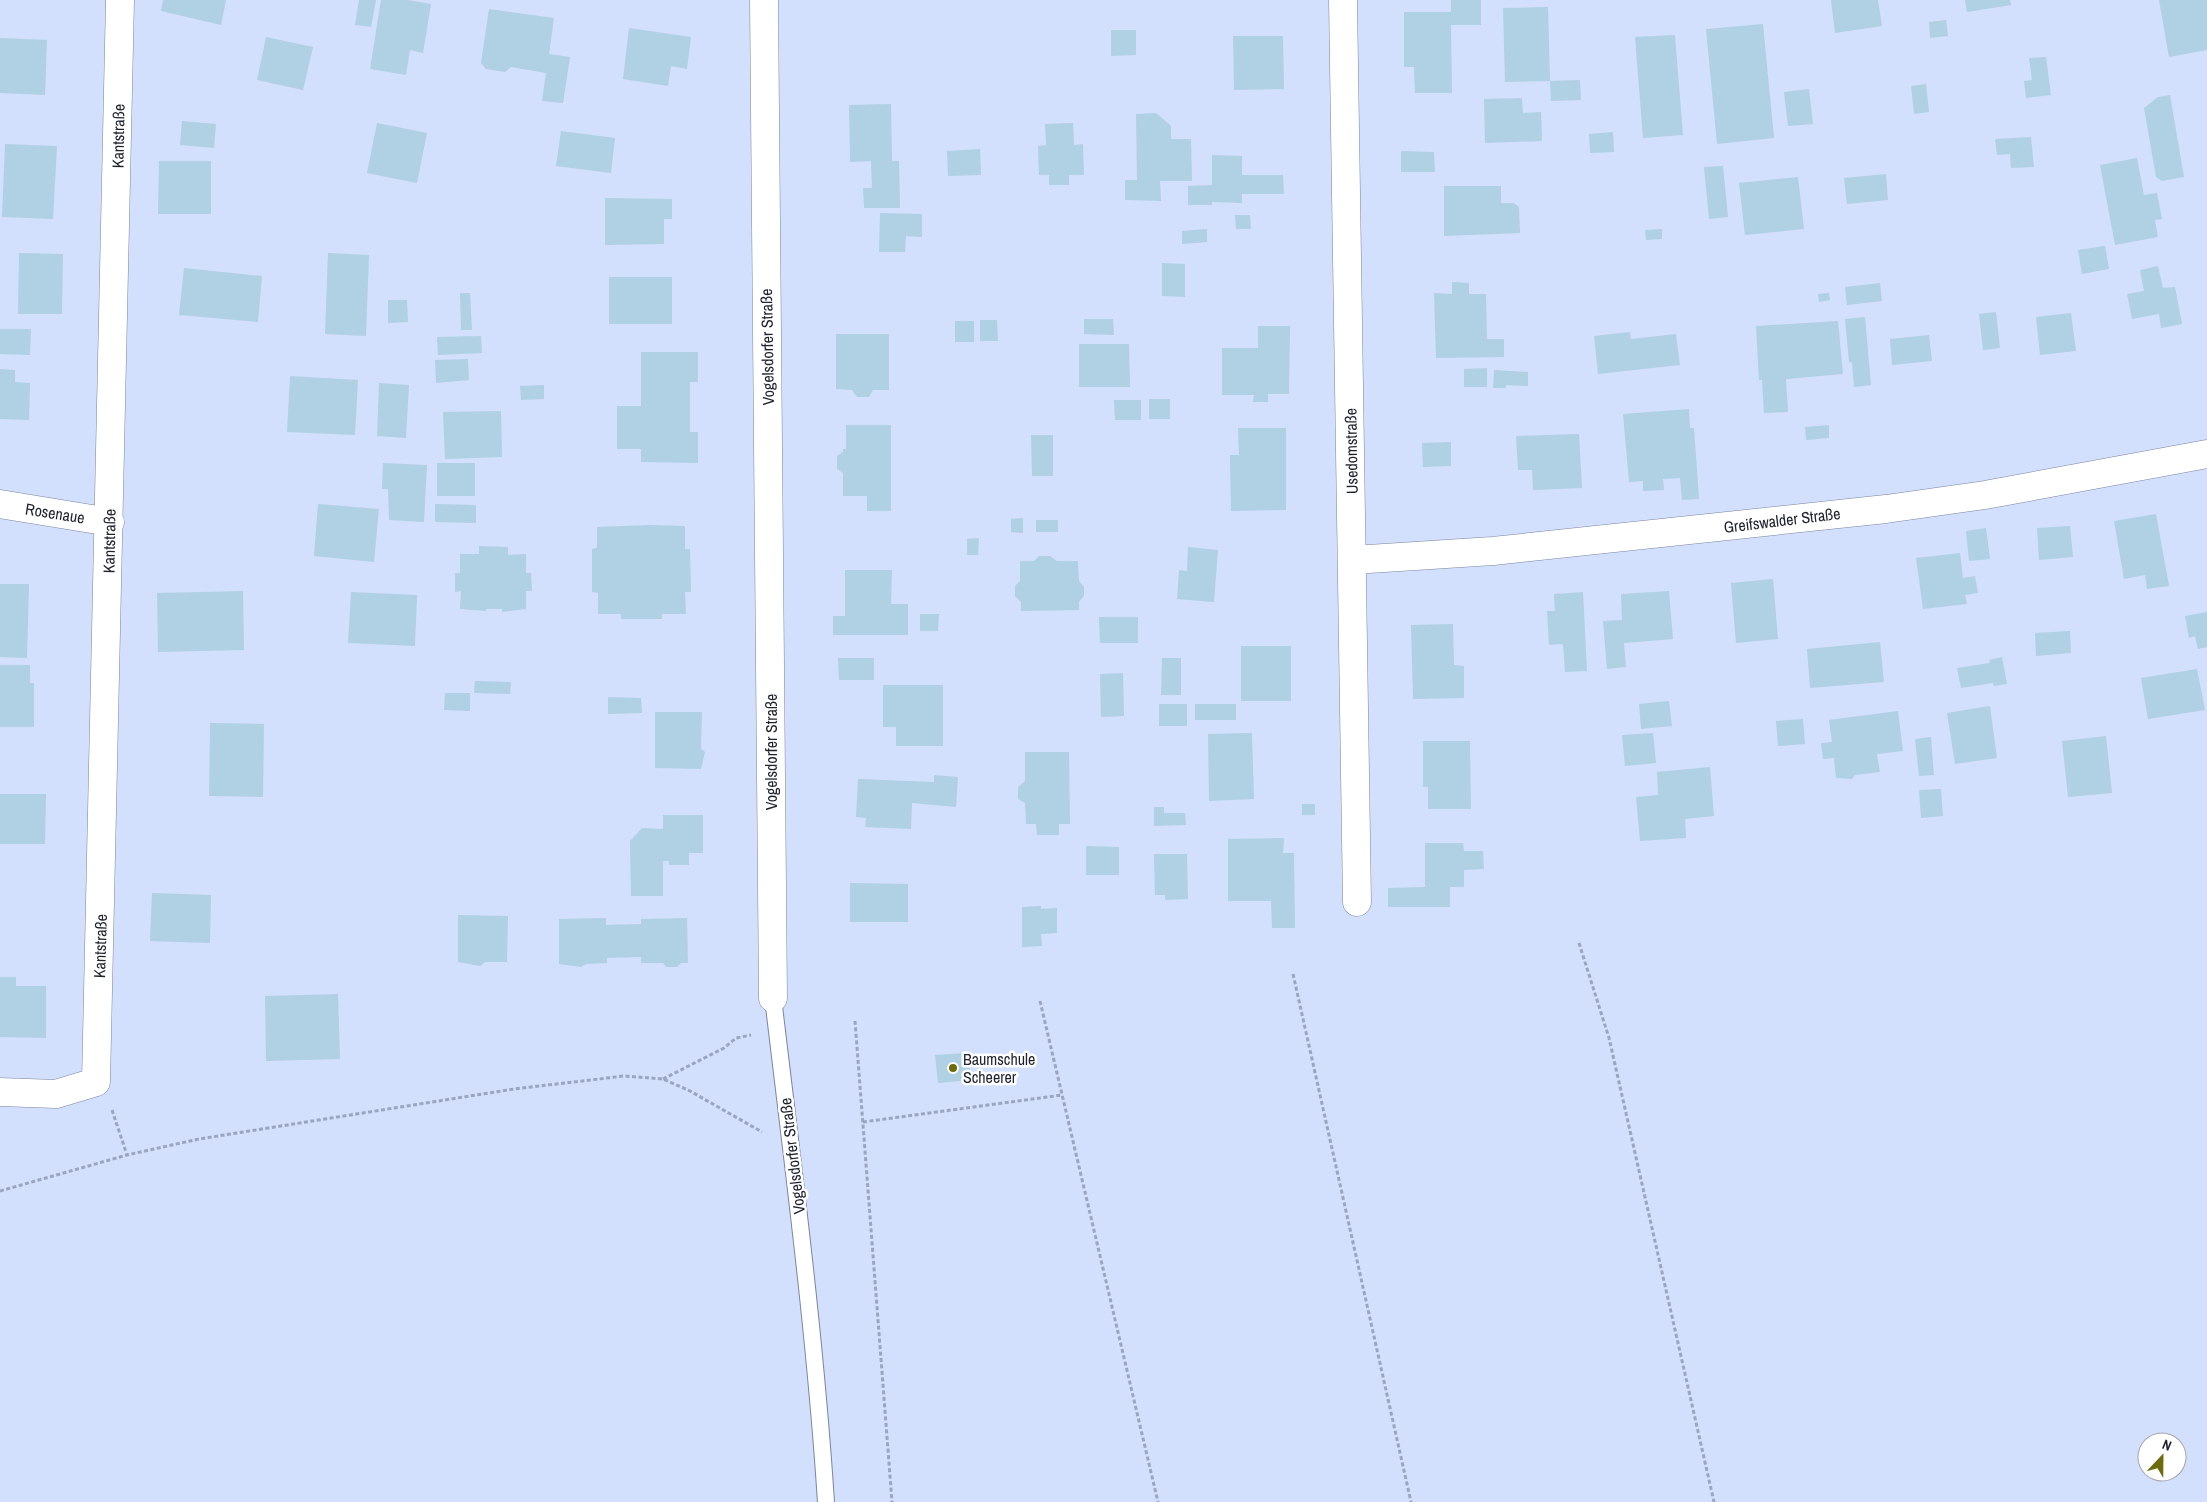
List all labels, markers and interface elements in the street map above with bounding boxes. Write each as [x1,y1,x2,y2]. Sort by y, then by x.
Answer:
street label: Kantstraße [106,104,130,168]
street label: Vogelsdorfer Straße [755,288,779,406]
street label: Usedomstraße [1339,408,1363,494]
street label: Rosenaue [24,497,86,529]
street label: Greifswalder Straße [1722,502,1842,538]
street label: Kantstraße [97,509,121,573]
street label: Vogelsdorfer Straße [760,694,782,810]
street label: Kantstraße [88,914,112,978]
place label: Baumschule Scheerer [963,1048,1035,1088]
marker: Baumschule Scheerer [947,1062,959,1074]
street label: Vogelsdorfer Straße [774,1097,810,1215]
north arrow [2137,1432,2187,1482]
text: N [2160,1435,2174,1455]

